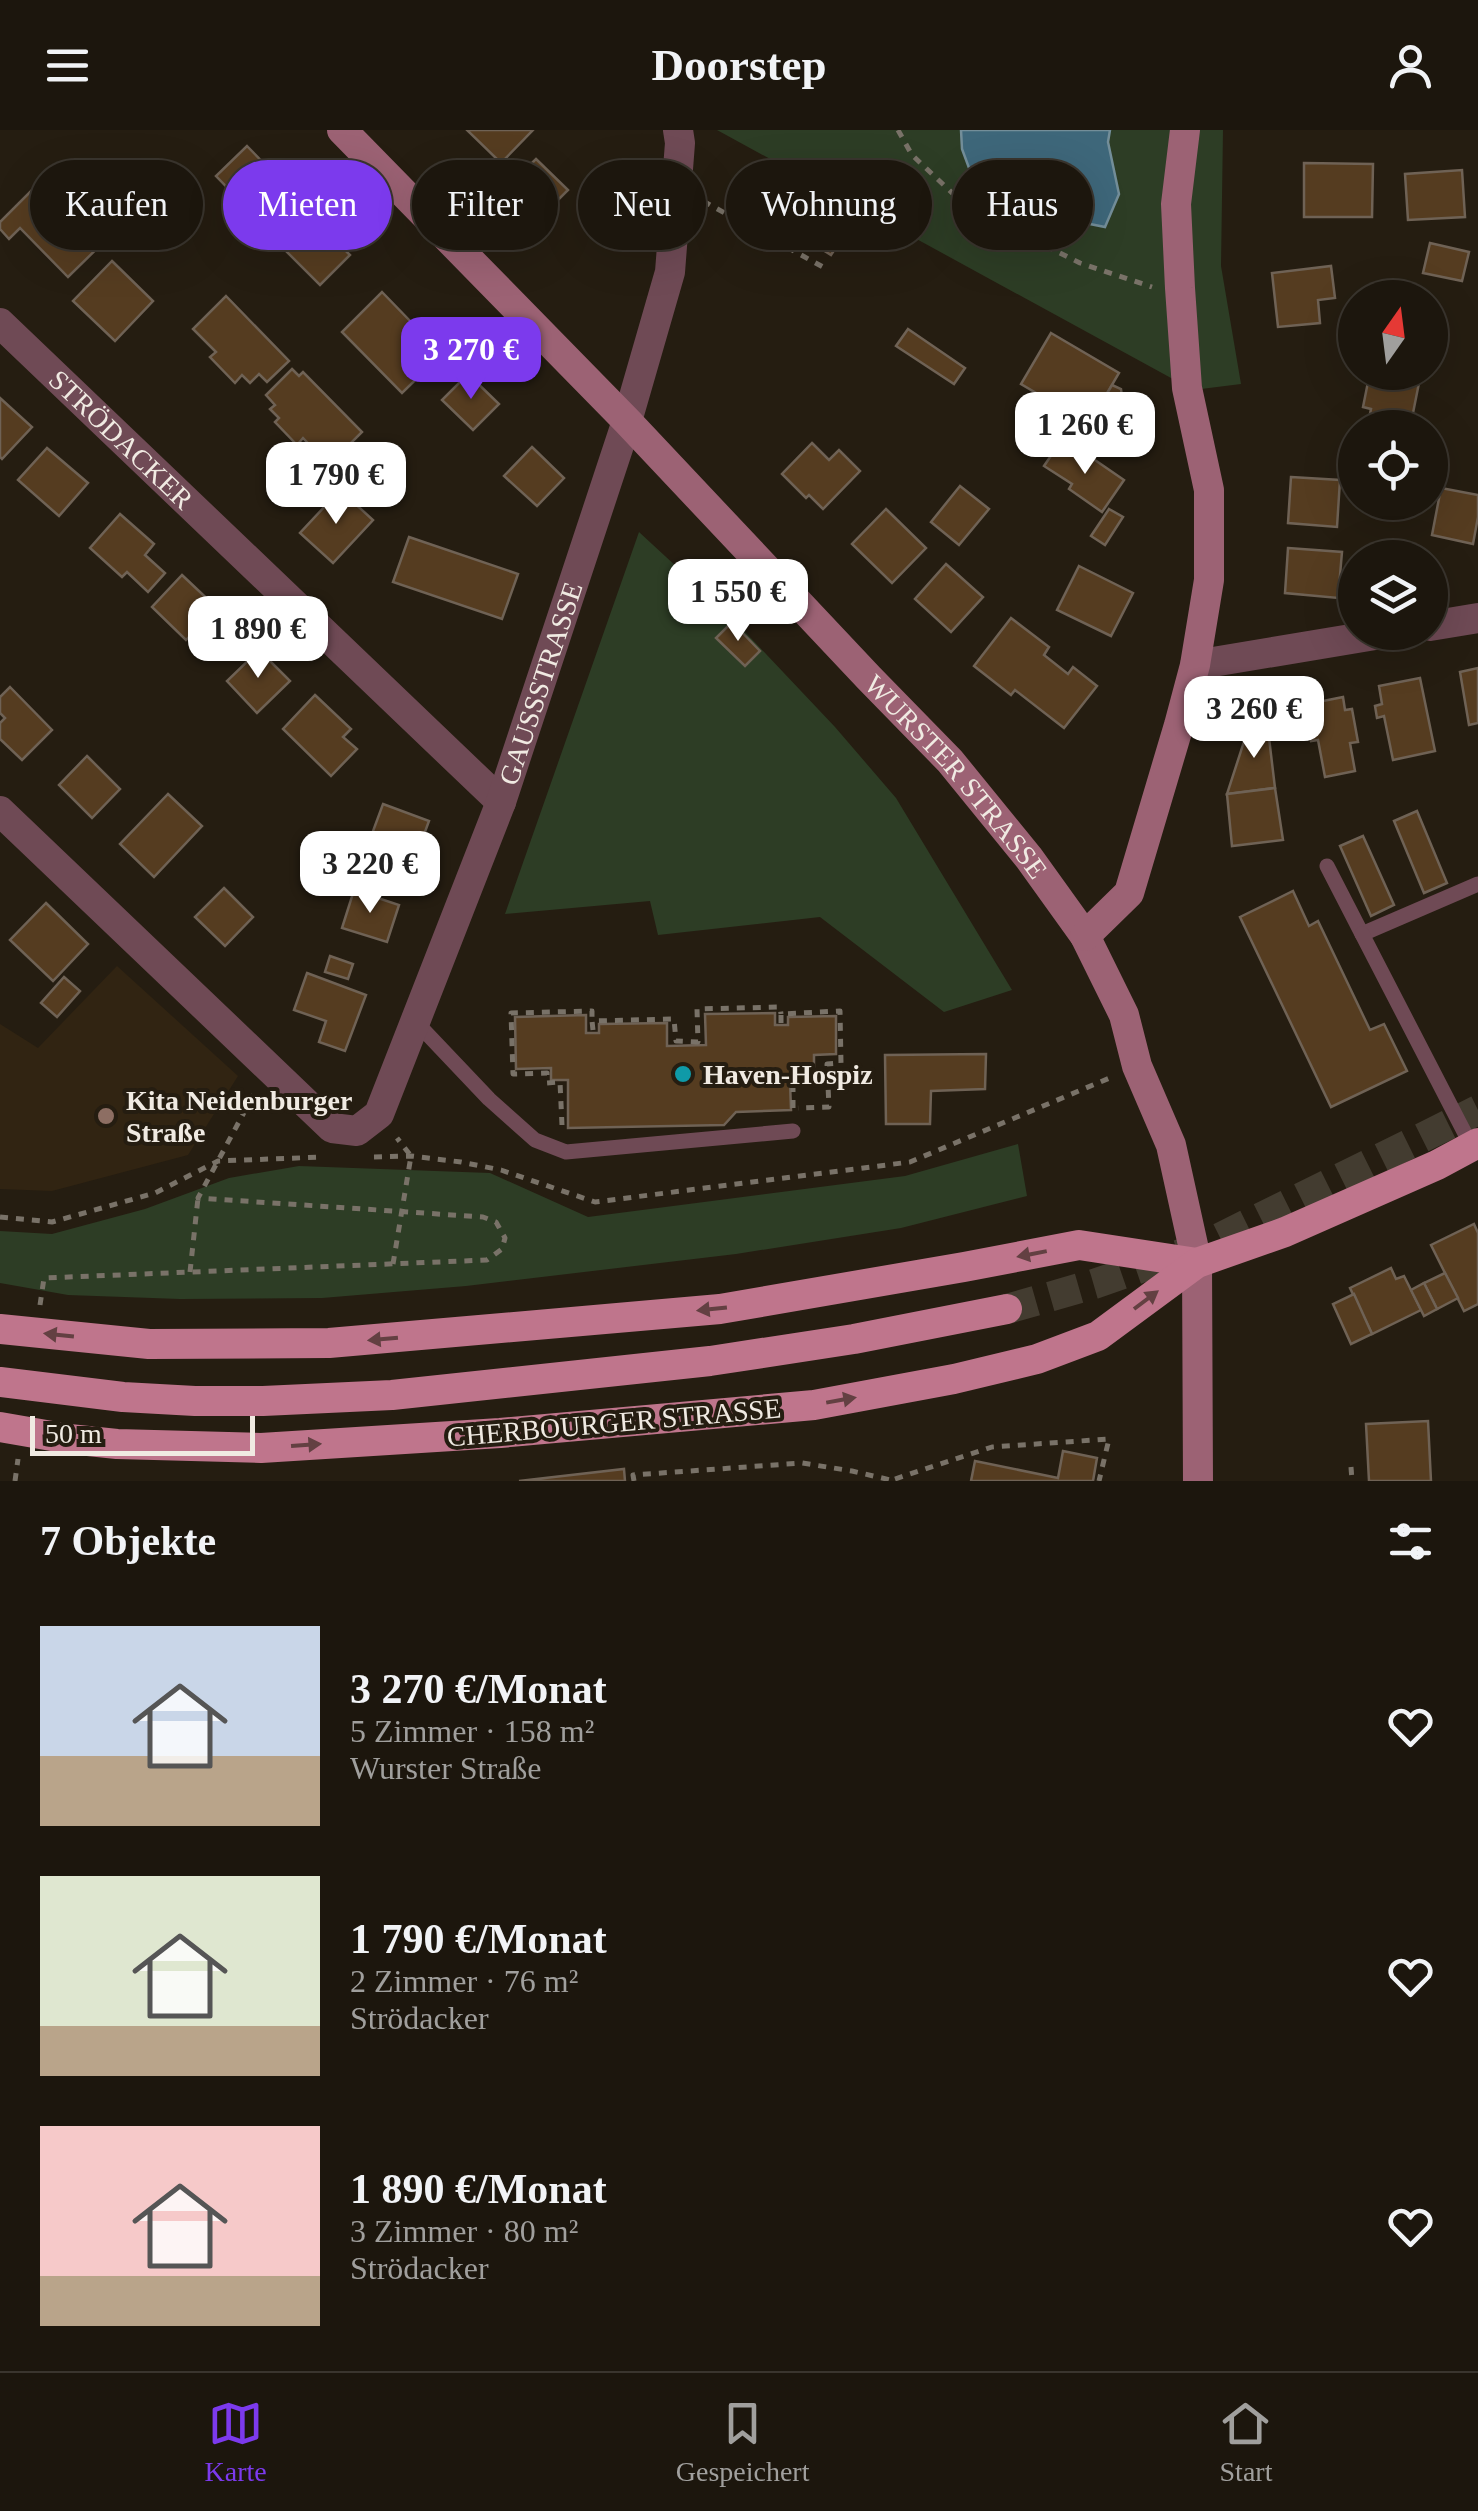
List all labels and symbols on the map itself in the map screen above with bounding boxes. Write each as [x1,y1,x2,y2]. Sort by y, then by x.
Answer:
north arrow [1338,280,1448,390]
pin: 3 270 € [379,317,563,402]
street label: STRÖDACKER [43,364,200,515]
pin: 1 260 € [993,392,1177,477]
pin: 1 790 € [244,442,428,527]
pin: 1 550 € [646,559,830,644]
street label: GAUSSSTRASSE [493,578,589,789]
pin: 1 890 € [166,596,350,681]
street label: WURSTER STRASSE [858,668,1053,884]
pin: 3 260 € [1162,676,1346,761]
pin: 3 220 € [278,831,462,916]
place label: Haven-Hospiz [703,1059,873,1090]
marker: Haven-Hospiz [672,1063,694,1085]
place label: Kita Neidenburger Straße [126,1085,352,1148]
marker: Kita Neidenburger Straße [95,1105,117,1127]
one-way arrow [1016,1246,1047,1262]
one-way arrow [1133,1291,1159,1311]
one-way arrow [696,1301,727,1317]
one-way arrow [43,1327,74,1343]
one-way arrow [367,1331,399,1347]
street label: CHERBOURGER STRASSE [446,1392,782,1453]
one-way arrow [826,1392,857,1407]
scale bar [30,1411,255,1456]
one-way arrow [291,1437,322,1453]

